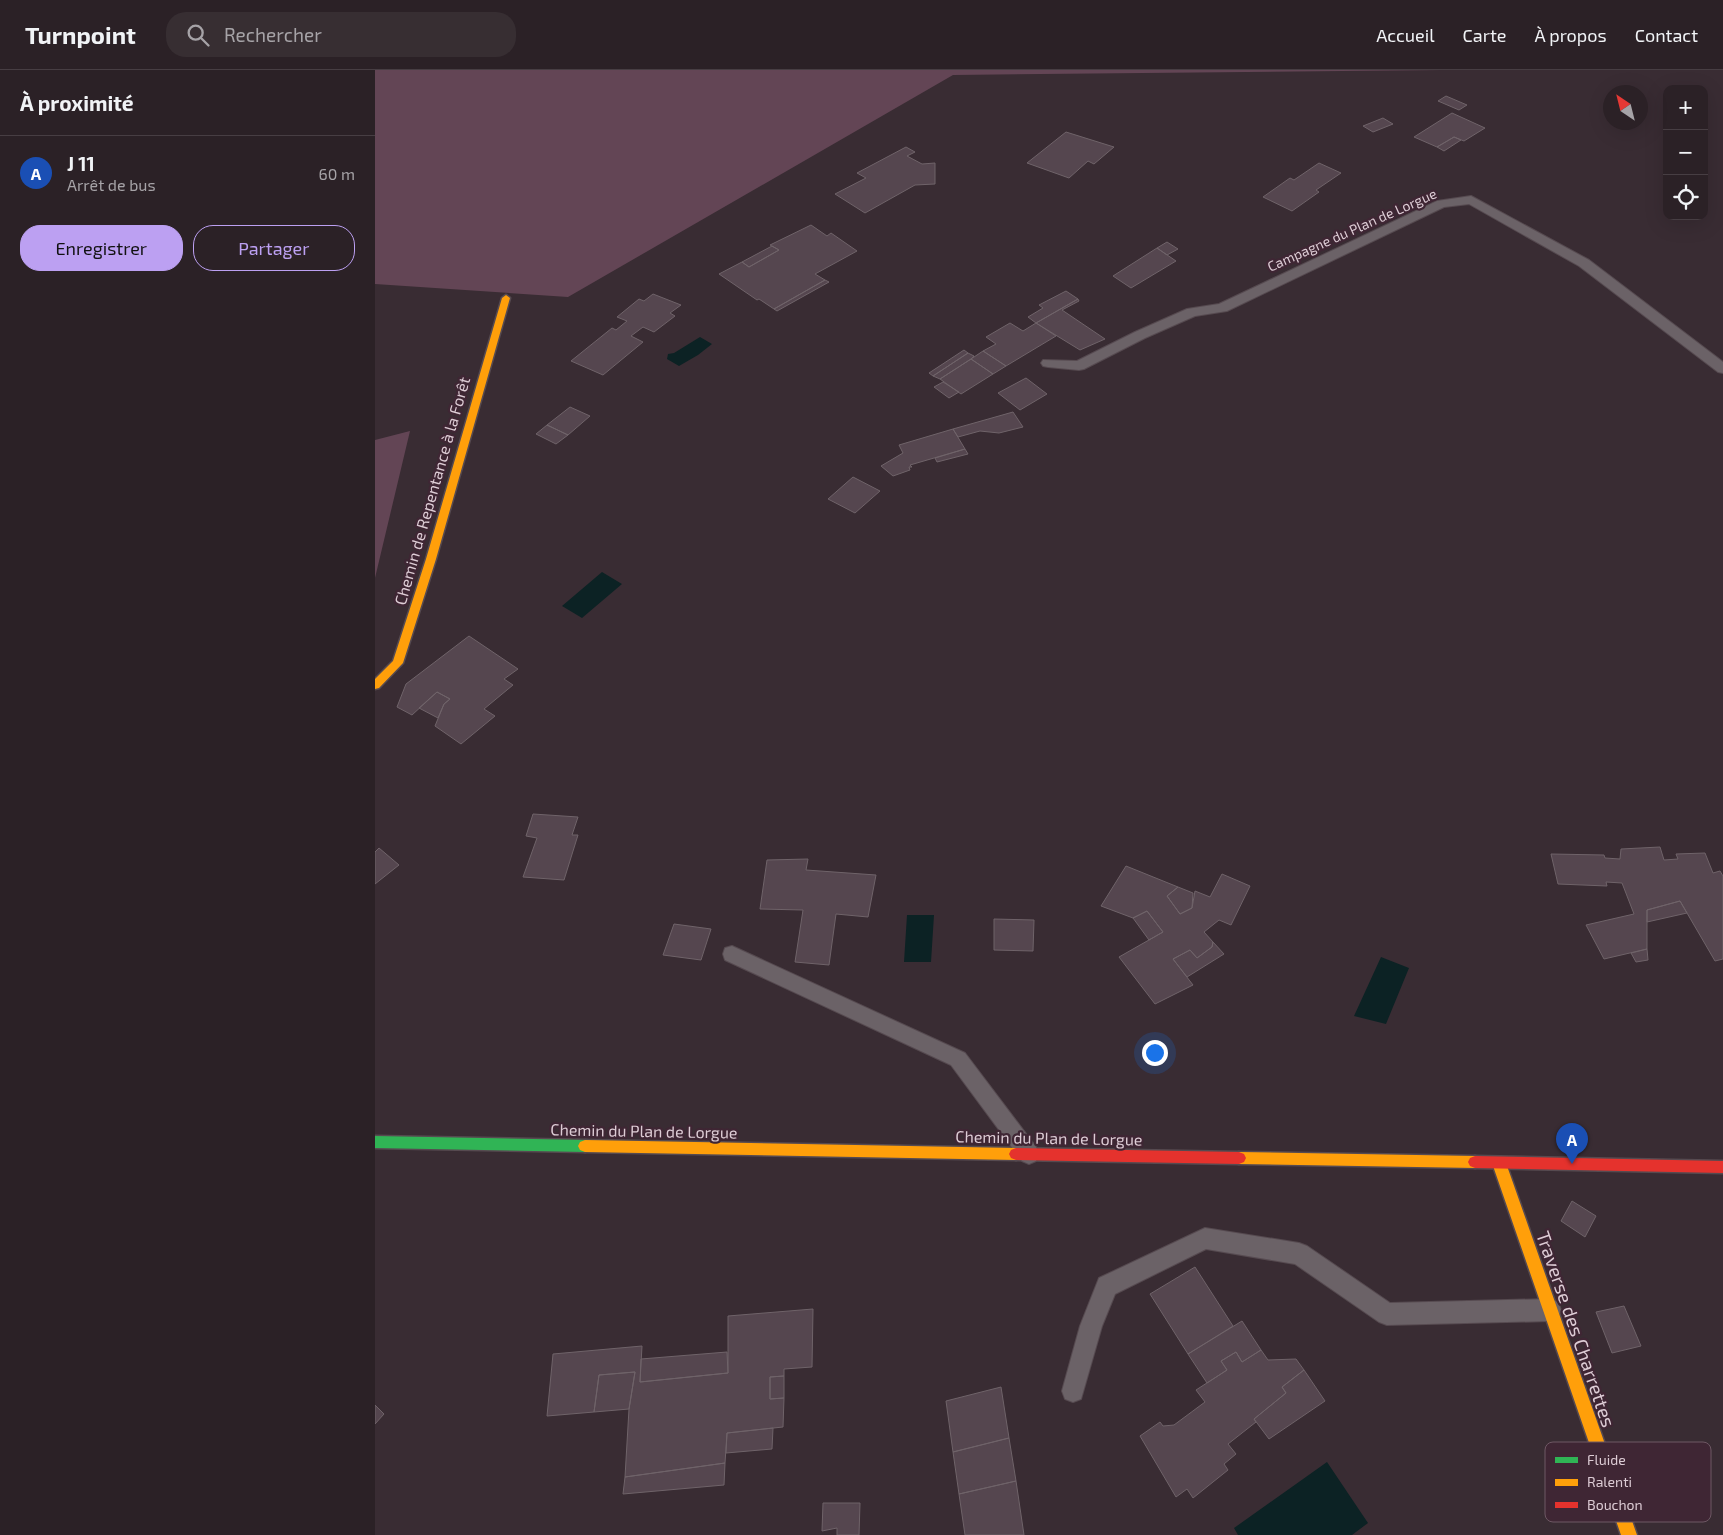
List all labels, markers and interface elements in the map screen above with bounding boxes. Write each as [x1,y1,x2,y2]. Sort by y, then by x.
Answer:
search box [166,12,516,57]
text: Turnpoint [25,20,136,49]
icon: search [184,21,212,49]
text: Rechercher [224,23,322,46]
text: Accueil [1376,24,1435,46]
text: Carte [1463,24,1506,46]
text: À propos [1534,24,1607,46]
text: Contact [1635,24,1698,46]
north arrow [1603,85,1648,130]
map controls [1663,85,1708,220]
button: + [1663,85,1708,130]
text: À proximité [20,90,134,115]
button: − [1663,130,1708,175]
text: J 11 [67,152,95,175]
text: A [31,164,41,183]
text: 60 m [319,164,355,183]
text: Arrêt de bus [67,175,156,194]
button: locate [1663,175,1708,220]
street label: Campagne du Plan de Lorgue [1265,184,1439,275]
button: Enregistrer [20,225,183,271]
button: Partager [193,225,355,271]
street label: Chemin de Repentance à la Forêt [390,375,473,607]
your location [1142,1040,1168,1066]
street label: Chemin du Plan de Lorgue [550,1119,738,1142]
pin: A [1556,1123,1588,1164]
street label: Chemin du Plan de Lorgue [955,1126,1143,1149]
street label: Traverse des Charrettes [1532,1228,1621,1430]
legend [1545,1442,1711,1522]
text: Fluide [1587,1451,1626,1468]
text: Ralenti [1587,1473,1632,1490]
text: Bouchon [1587,1496,1643,1513]

